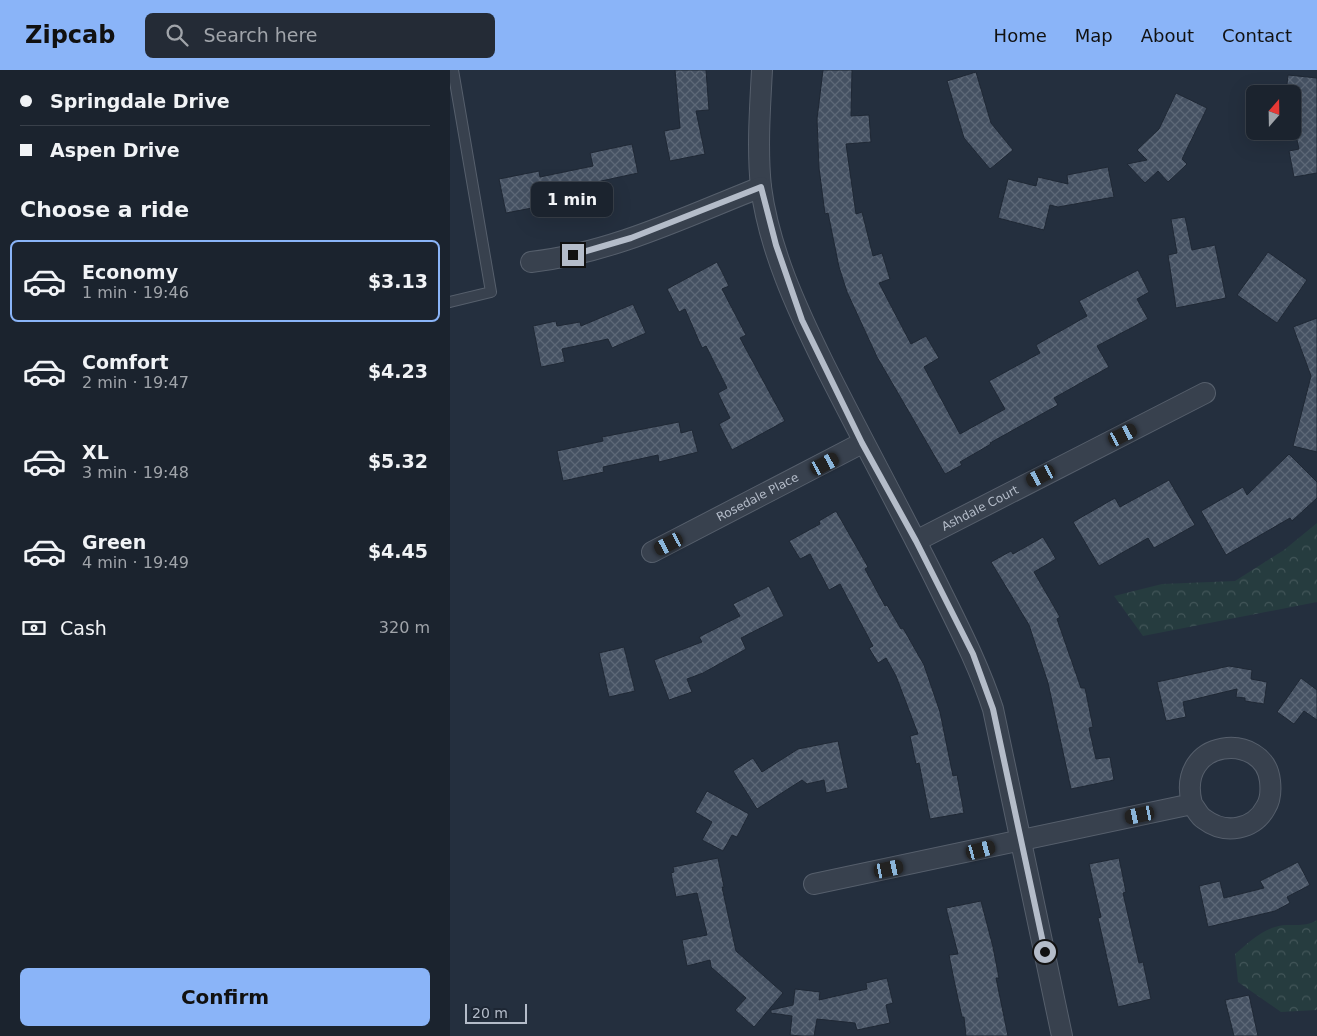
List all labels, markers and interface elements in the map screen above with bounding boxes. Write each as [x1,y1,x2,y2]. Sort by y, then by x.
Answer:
search box [145,13,495,58]
text: Zipcab [25,21,115,49]
icon: search [163,21,191,49]
text: Search here [203,24,318,46]
text: Home [994,25,1047,46]
text: Map [1075,25,1113,46]
text: About [1141,25,1194,46]
text: Contact [1222,25,1292,46]
north arrow [1246,85,1301,140]
map controls [1246,85,1301,140]
text: Springdale Drive [50,90,230,112]
text: Aspen Drive [50,139,180,161]
callout: 1 min [532,182,614,218]
text: 1 min [547,190,597,209]
text: Choose a ride [20,197,189,222]
route end [562,244,584,266]
icon: car [22,259,67,304]
text: Economy [82,261,178,283]
text: $3.13 [368,270,428,292]
text: 1 min · 19:46 [82,283,189,302]
icon: car [22,349,67,394]
text: Comfort [82,351,169,373]
text: $4.23 [368,360,428,382]
text: 2 min · 19:47 [82,373,189,392]
car [1106,422,1139,448]
icon: car [22,439,67,484]
text: XL [82,441,109,463]
text: $5.32 [368,450,428,472]
car [808,450,841,478]
text: 3 min · 19:48 [82,463,189,482]
car [1024,463,1057,489]
street label: Rosedale Place [714,470,801,524]
street label: Ashdale Court [939,483,1021,534]
icon: car [22,529,67,574]
text: Green [82,531,146,553]
car [652,531,685,557]
text: $4.45 [368,540,428,562]
text: 4 min · 19:49 [82,553,189,572]
icon: cash [20,614,48,642]
text: Cash [60,617,107,639]
text: 320 m [379,618,430,637]
car [1123,805,1156,825]
car [964,839,997,861]
car [872,859,905,879]
route start [1034,941,1056,963]
button: Confirm [20,968,430,1026]
scale bar [465,1001,528,1024]
text: 20 m [472,1005,508,1021]

